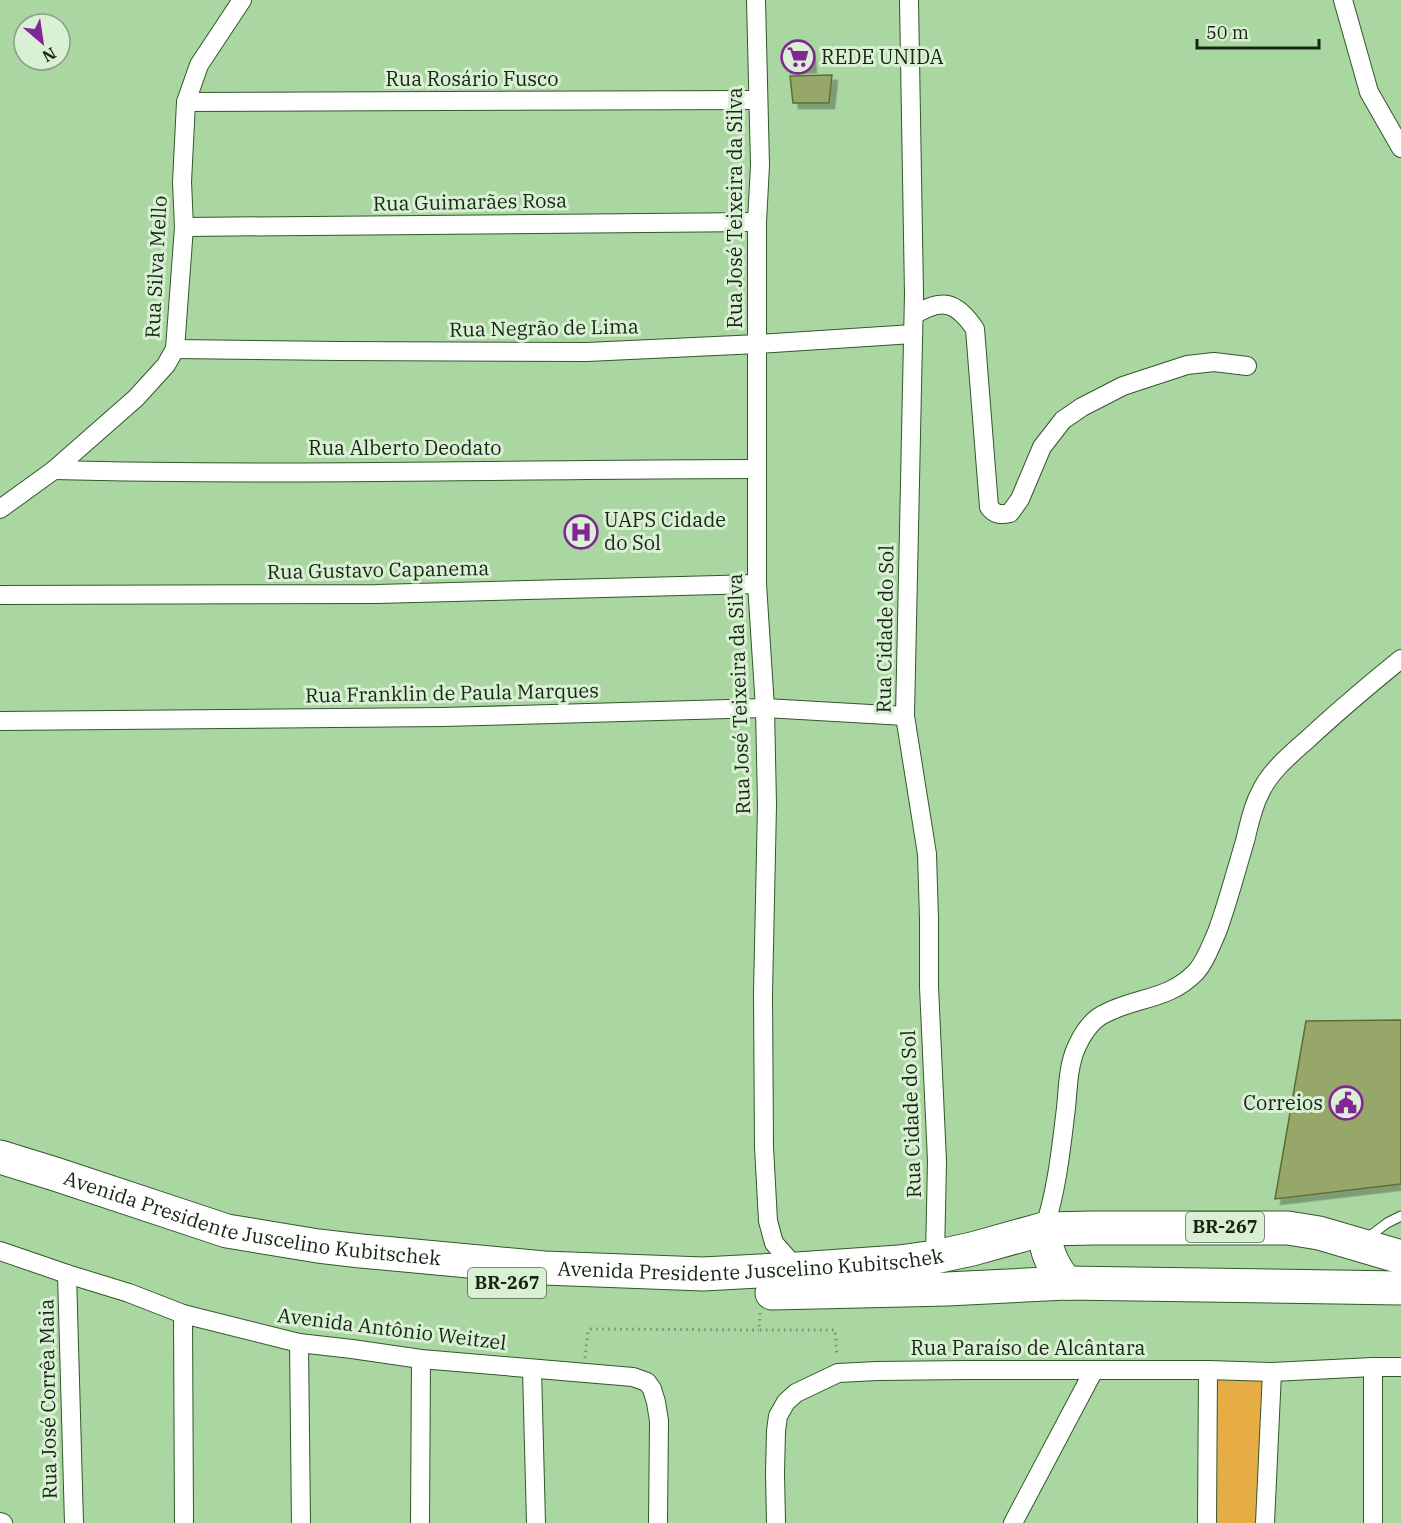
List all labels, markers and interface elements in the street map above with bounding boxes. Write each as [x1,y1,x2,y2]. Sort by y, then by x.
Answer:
north arrow [12,12,72,72]
scale bar [1197,12,1318,50]
text: 50 m [1206,21,1249,44]
supermarket icon: REDE UNIDA [780,39,816,75]
text: N [39,43,60,67]
place label: REDE UNIDA [821,43,944,70]
street label: Rua Rosário Fusco [385,65,559,92]
street label: Rua José Teixeira da Silva [721,87,748,329]
street label: Rua Guimarães Rosa [373,186,567,217]
street label: Rua Silva Mello [138,195,173,339]
street label: Rua Negrão de Lima [449,312,639,343]
street label: Rua Alberto Deodato [308,434,502,461]
place label: UAPS Cidade do Sol [604,506,726,556]
hospital icon: UAPS Cidade do Sol [563,514,599,550]
street label: Rua Cidade do Sol [870,545,899,713]
street label: Rua Gustavo Capanema [267,554,489,585]
street label: Rua José Teixeira da Silva [721,573,756,815]
street label: Rua Franklin de Paula Marques [305,676,599,709]
street label: Rua Cidade do Sol [894,1029,927,1199]
public building icon: Correios [1328,1085,1364,1121]
place label: Correios [1243,1089,1323,1116]
street label: Avenida Presidente Juscelino Kubitschek [60,1164,442,1271]
road number: BR-267 [1186,1212,1264,1242]
street label: Avenida Presidente Juscelino Kubitschek [557,1241,946,1287]
road number: BR-267 [468,1268,546,1298]
street label: Rua José Corrêa Maia [32,1298,63,1499]
street label: Avenida Antônio Weitzel [276,1301,508,1356]
street label: Rua Paraíso de Alcântara [911,1334,1146,1361]

